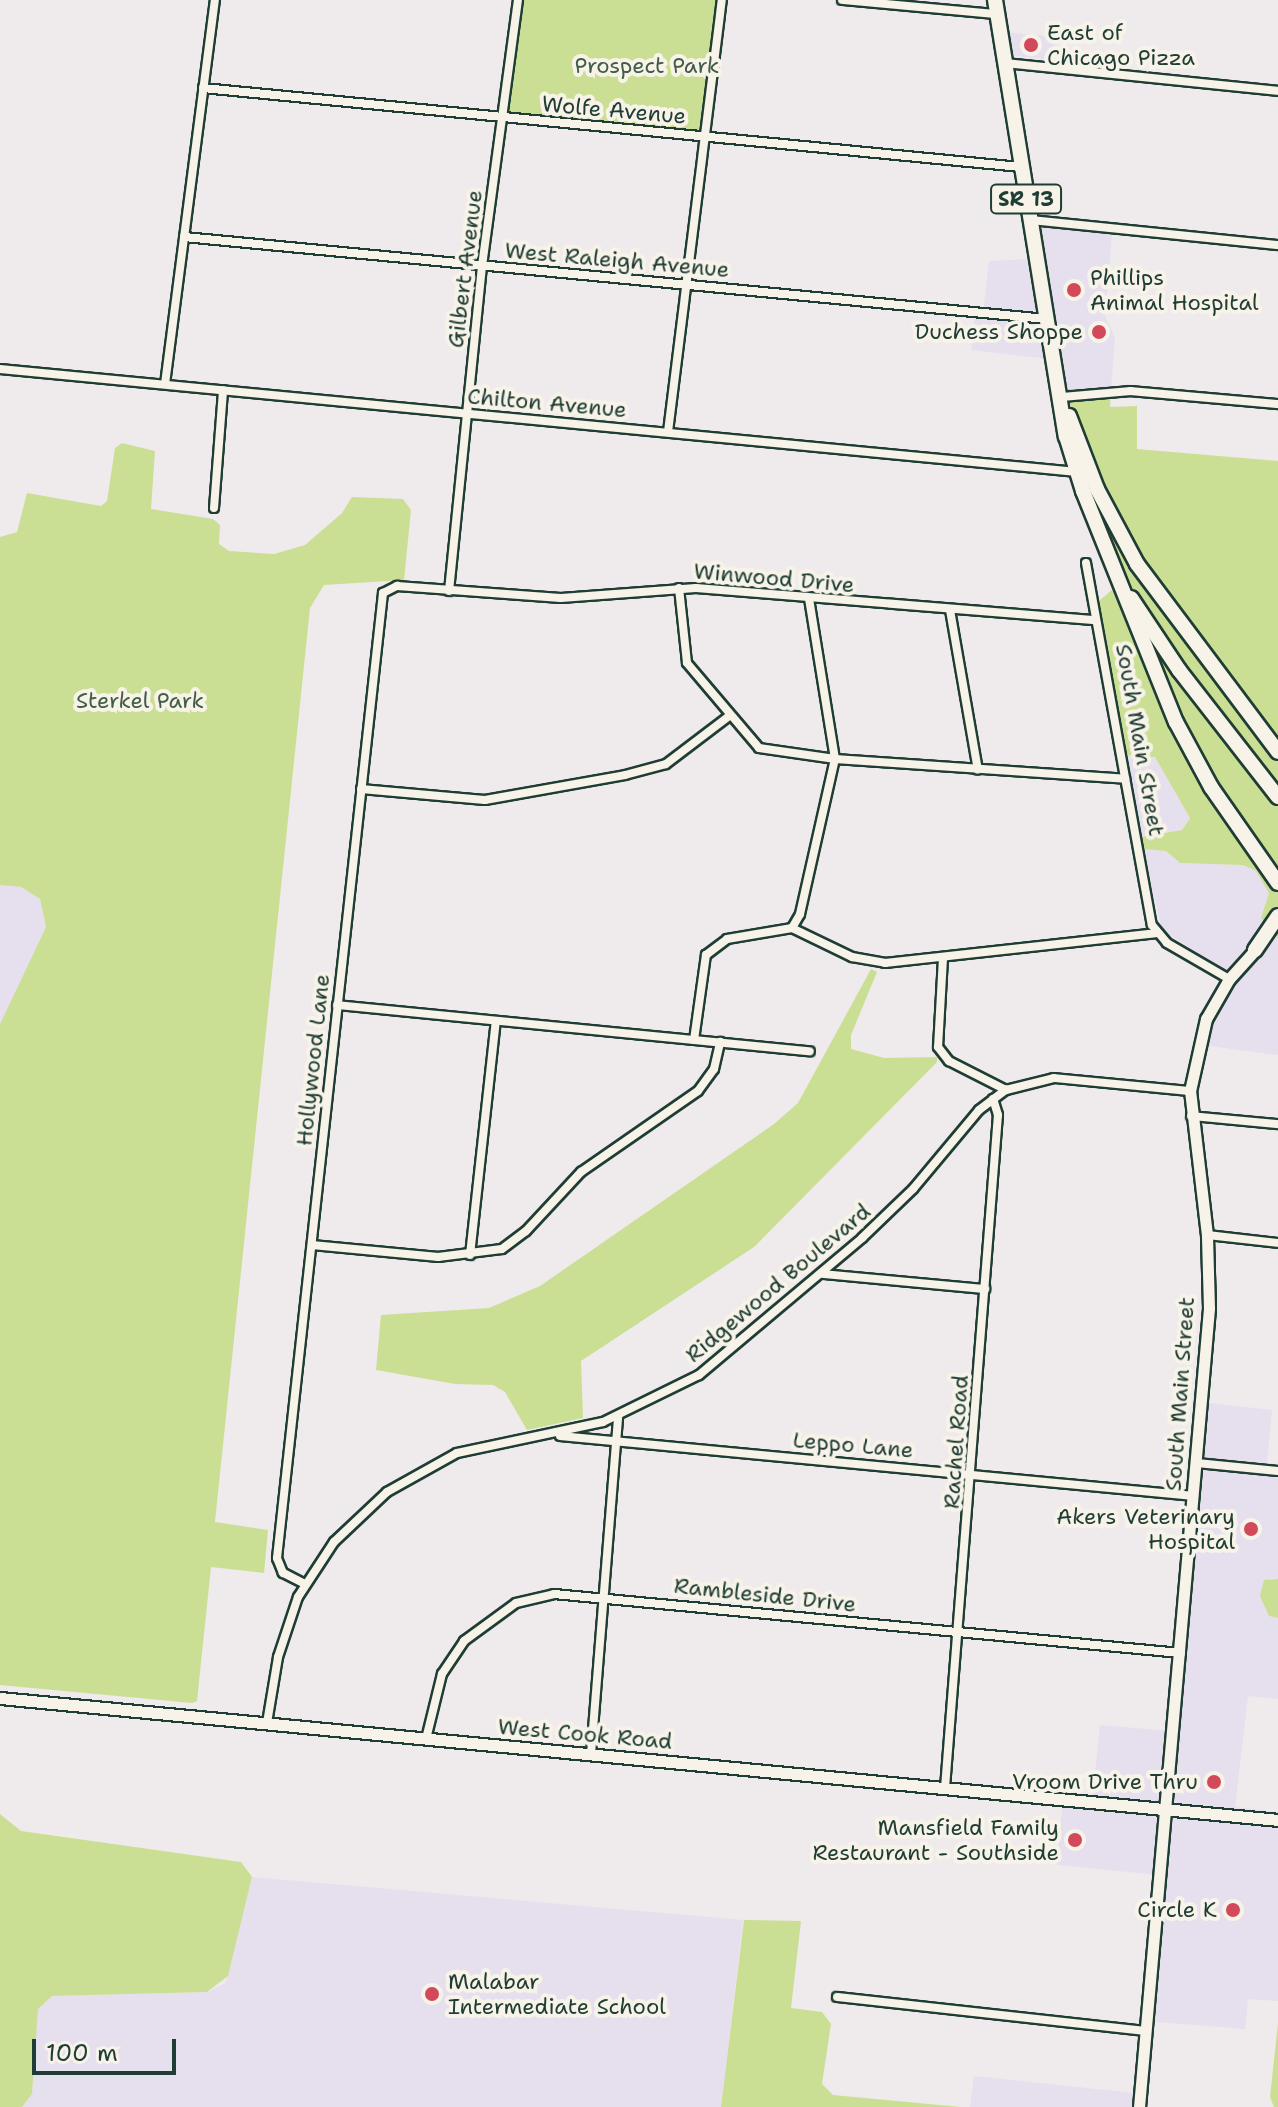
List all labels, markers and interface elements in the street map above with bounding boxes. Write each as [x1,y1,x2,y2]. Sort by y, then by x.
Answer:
place label: East of Chicago Pizza [1047,19,1195,70]
marker: East of Chicago Pizza [1022,36,1040,54]
park label: Prospect Park [575,53,719,79]
street label: Wolfe Avenue [541,91,687,129]
road number: SR 13 [990,183,1062,215]
street label: Gilbert Avenue [442,189,488,349]
street label: West Raleigh Avenue [504,237,730,283]
place label: Phillips Animal Hospital [1090,264,1259,316]
marker: Phillips Animal Hospital [1065,281,1083,299]
place label: Duchess Shoppe [915,319,1083,345]
marker: Duchess Shoppe [1090,323,1108,341]
street label: Chilton Avenue [466,383,628,423]
street label: Winwood Drive [693,558,855,598]
street label: South Main Street [1110,642,1170,838]
park label: Sterkel Park [76,688,204,714]
street label: Hollywood Lane [291,973,335,1147]
street label: Ridgewood Boulevard [680,1198,876,1368]
street label: South Main Street [1160,1296,1200,1492]
street label: Rachel Road [938,1374,974,1510]
street label: Leppo Lane [792,1427,914,1463]
place label: Akers Veterinary Hospital [1056,1503,1235,1554]
marker: Akers Veterinary Hospital [1242,1520,1260,1538]
street label: Rambleside Drive [673,1572,857,1618]
street label: West Cook Road [497,1713,673,1755]
place label: Vroom Drive Thru [1012,1769,1198,1795]
marker: Vroom Drive Thru [1205,1773,1223,1791]
place label: Mansfield Family Restaurant - Southside [812,1814,1059,1866]
marker: Mansfield Family Restaurant - Southside [1066,1831,1084,1849]
place label: Circle K [1137,1897,1217,1923]
marker: Circle K [1224,1901,1242,1919]
place label: Malabar Intermediate School [448,1968,666,2020]
marker: Malabar Intermediate School [423,1985,441,2003]
scale bar [36,2023,180,2073]
text: 100 m [46,2037,118,2069]

